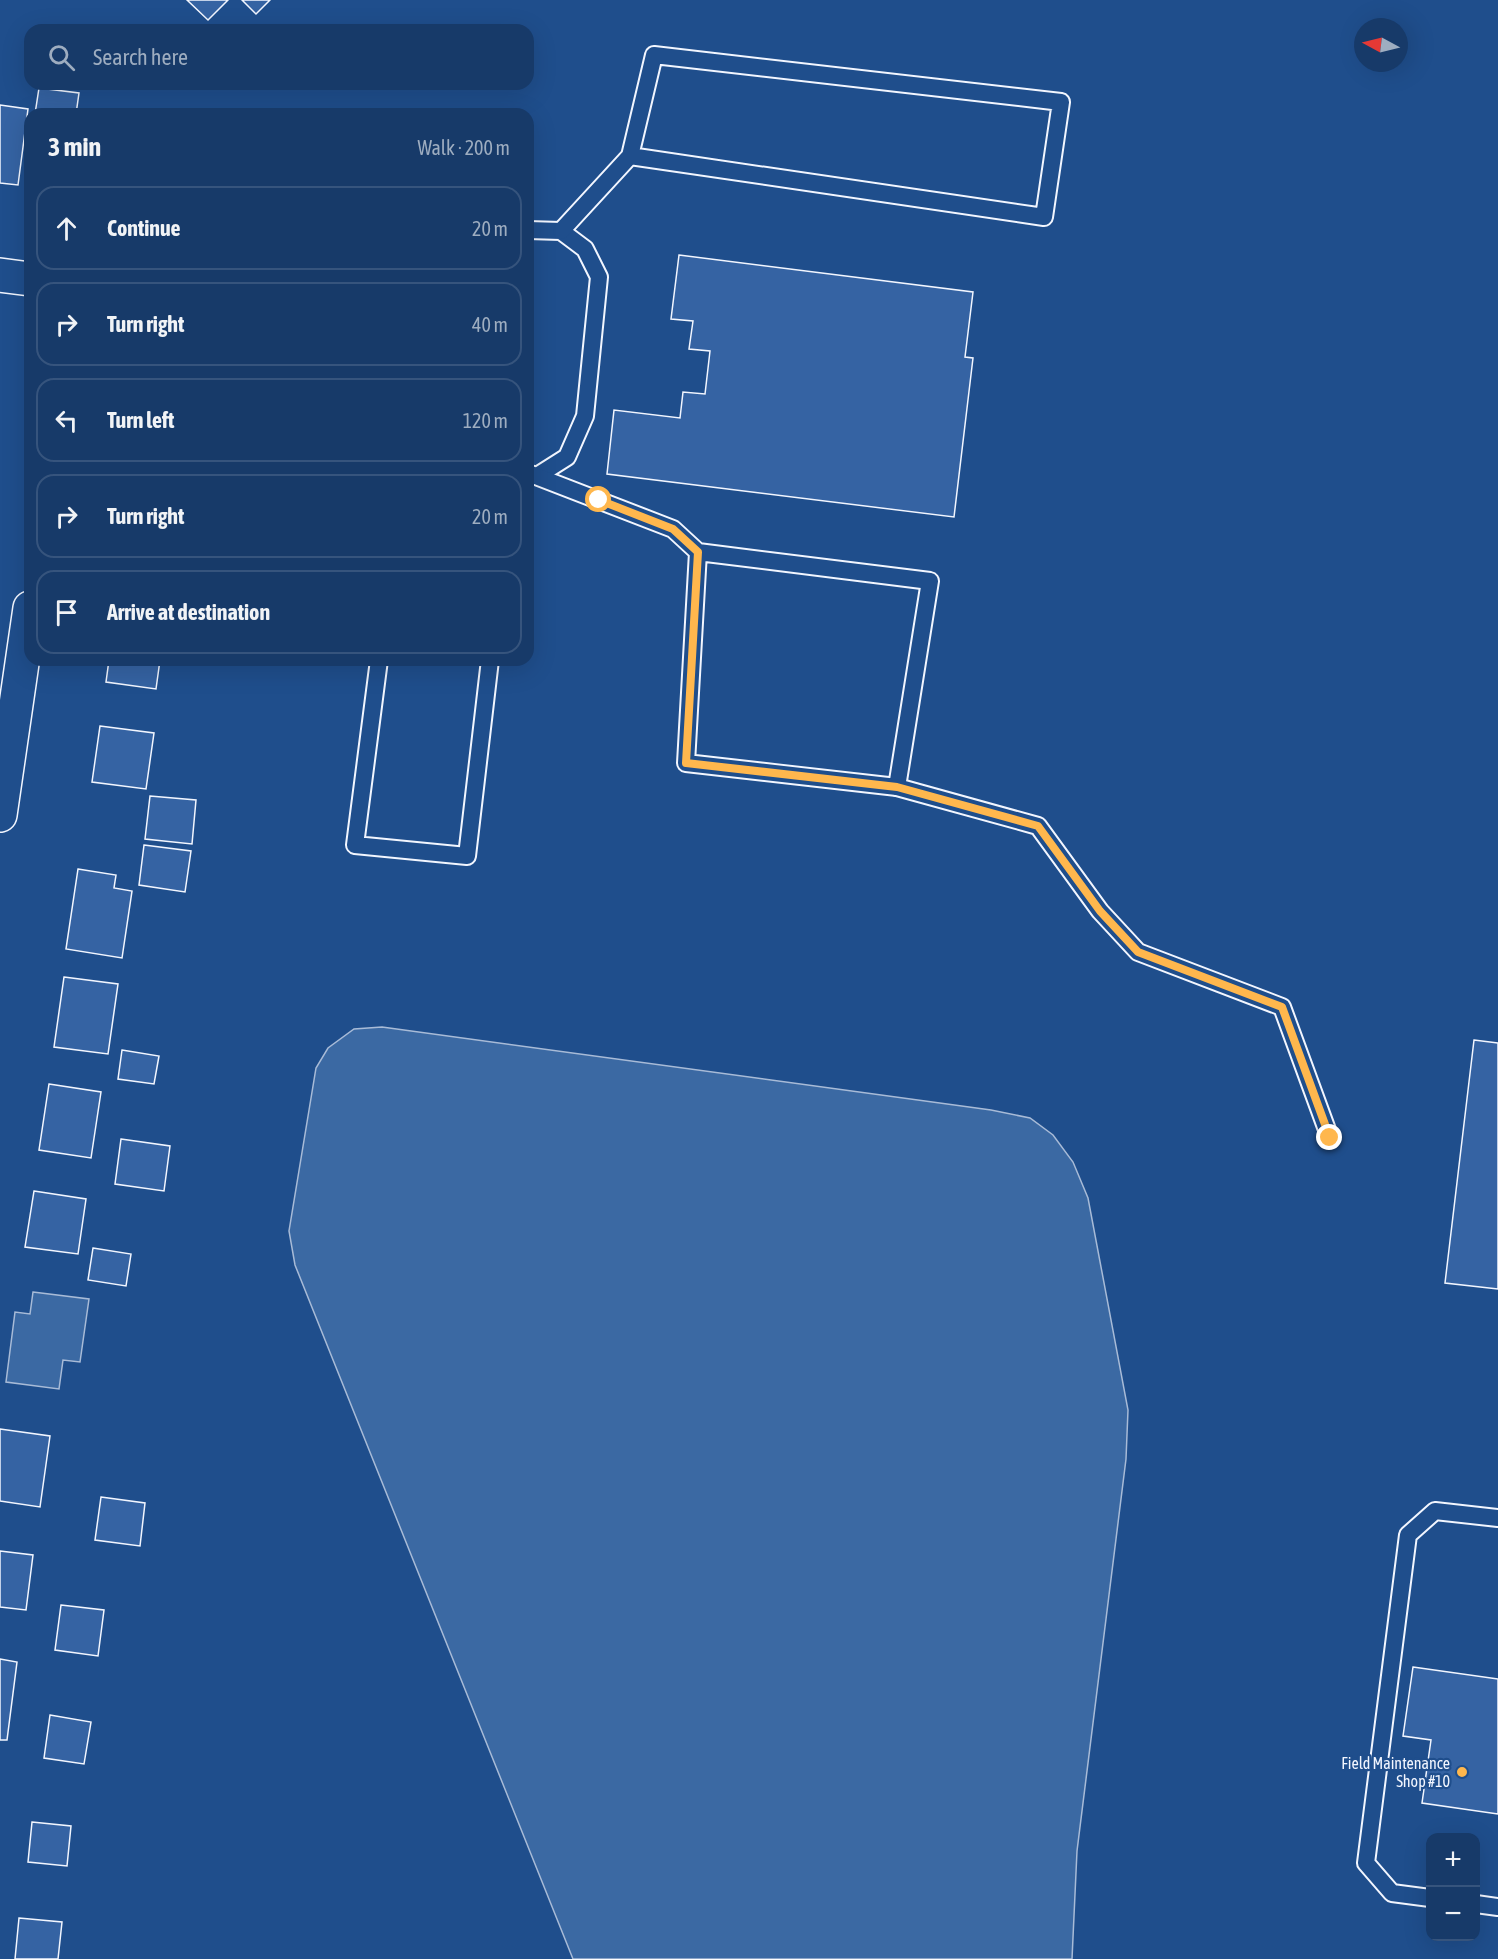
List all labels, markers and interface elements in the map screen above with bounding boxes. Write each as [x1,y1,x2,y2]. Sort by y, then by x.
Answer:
north arrow [1354,18,1408,72]
search box [24,24,534,90]
icon: search [45,41,78,74]
text: Search here [93,44,188,70]
text: 3 min [48,132,101,162]
text: Walk · 200 m [418,136,510,159]
icon: ahead [50,212,83,245]
text: Continue [107,215,181,241]
text: 20 m [472,217,508,240]
icon: right [50,308,83,341]
text: Turn right [107,311,184,337]
text: 40 m [472,313,508,336]
icon: left [50,404,83,437]
text: Turn left [107,407,174,433]
text: 120 m [463,409,508,432]
route start [585,486,611,512]
icon: right [50,500,83,533]
text: Turn right [107,503,184,529]
text: 20 m [472,505,508,528]
icon: arrive [50,596,83,629]
text: Arrive at destination [107,599,270,625]
route end [1316,1124,1342,1150]
place label: Field Maintenance Shop #10 [1341,1754,1450,1791]
marker: Field Maintenance Shop #10 [1455,1765,1469,1779]
map controls [1426,1833,1480,1941]
button: + [1426,1833,1480,1887]
button: − [1426,1887,1480,1941]

